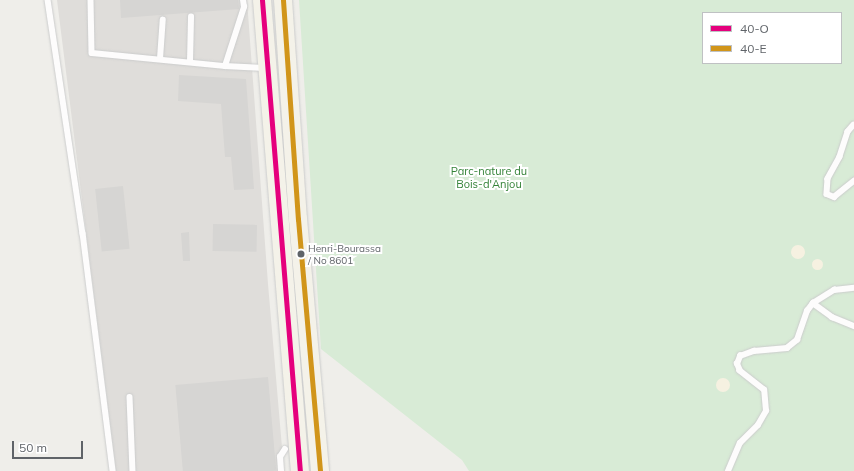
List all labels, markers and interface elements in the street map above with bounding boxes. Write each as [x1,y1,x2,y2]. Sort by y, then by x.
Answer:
legend [702,12,842,64]
text: 40-O [740,21,769,36]
text: 40-E [740,41,767,56]
park label: Parc-nature du Bois-d'Anjou [451,165,527,191]
place label: Henri-Bourassa / No 8601 [308,242,381,266]
marker: Henri-Bourassa / No 8601 [296,249,306,259]
scale bar [14,433,85,459]
text: 50 m [19,440,47,455]

